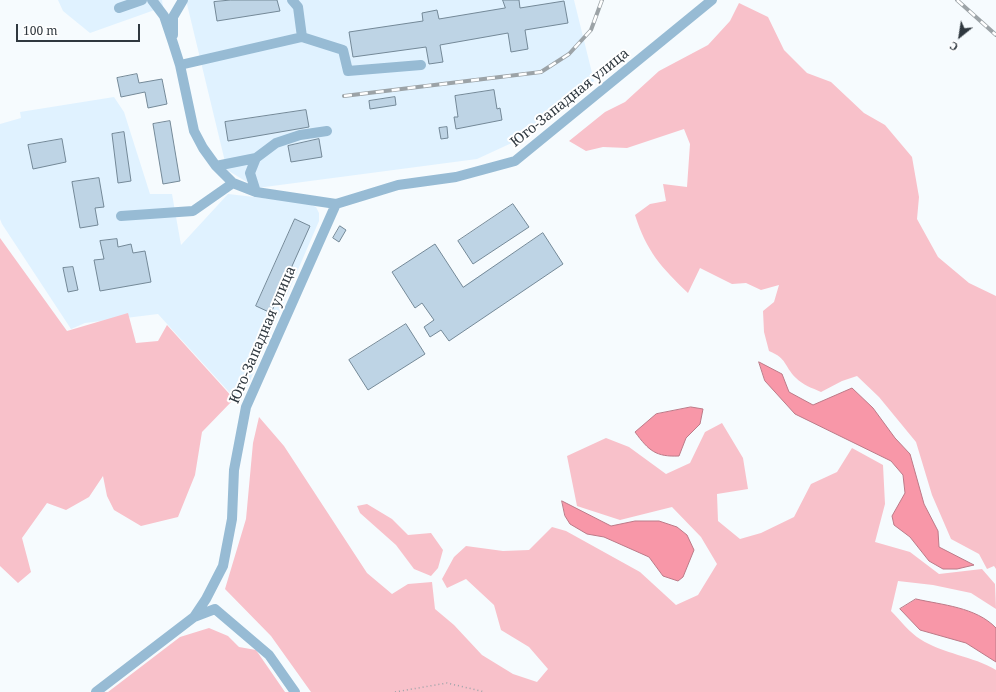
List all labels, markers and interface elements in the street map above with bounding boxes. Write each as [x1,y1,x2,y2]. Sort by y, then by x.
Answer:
scale bar [18,16,142,42]
north arrow [940,16,980,56]
text: 100 m [23,22,58,39]
text: С [947,39,961,55]
street label: Юго-Западная улица [507,45,633,151]
street label: Юго-Западная улица [226,264,300,406]

